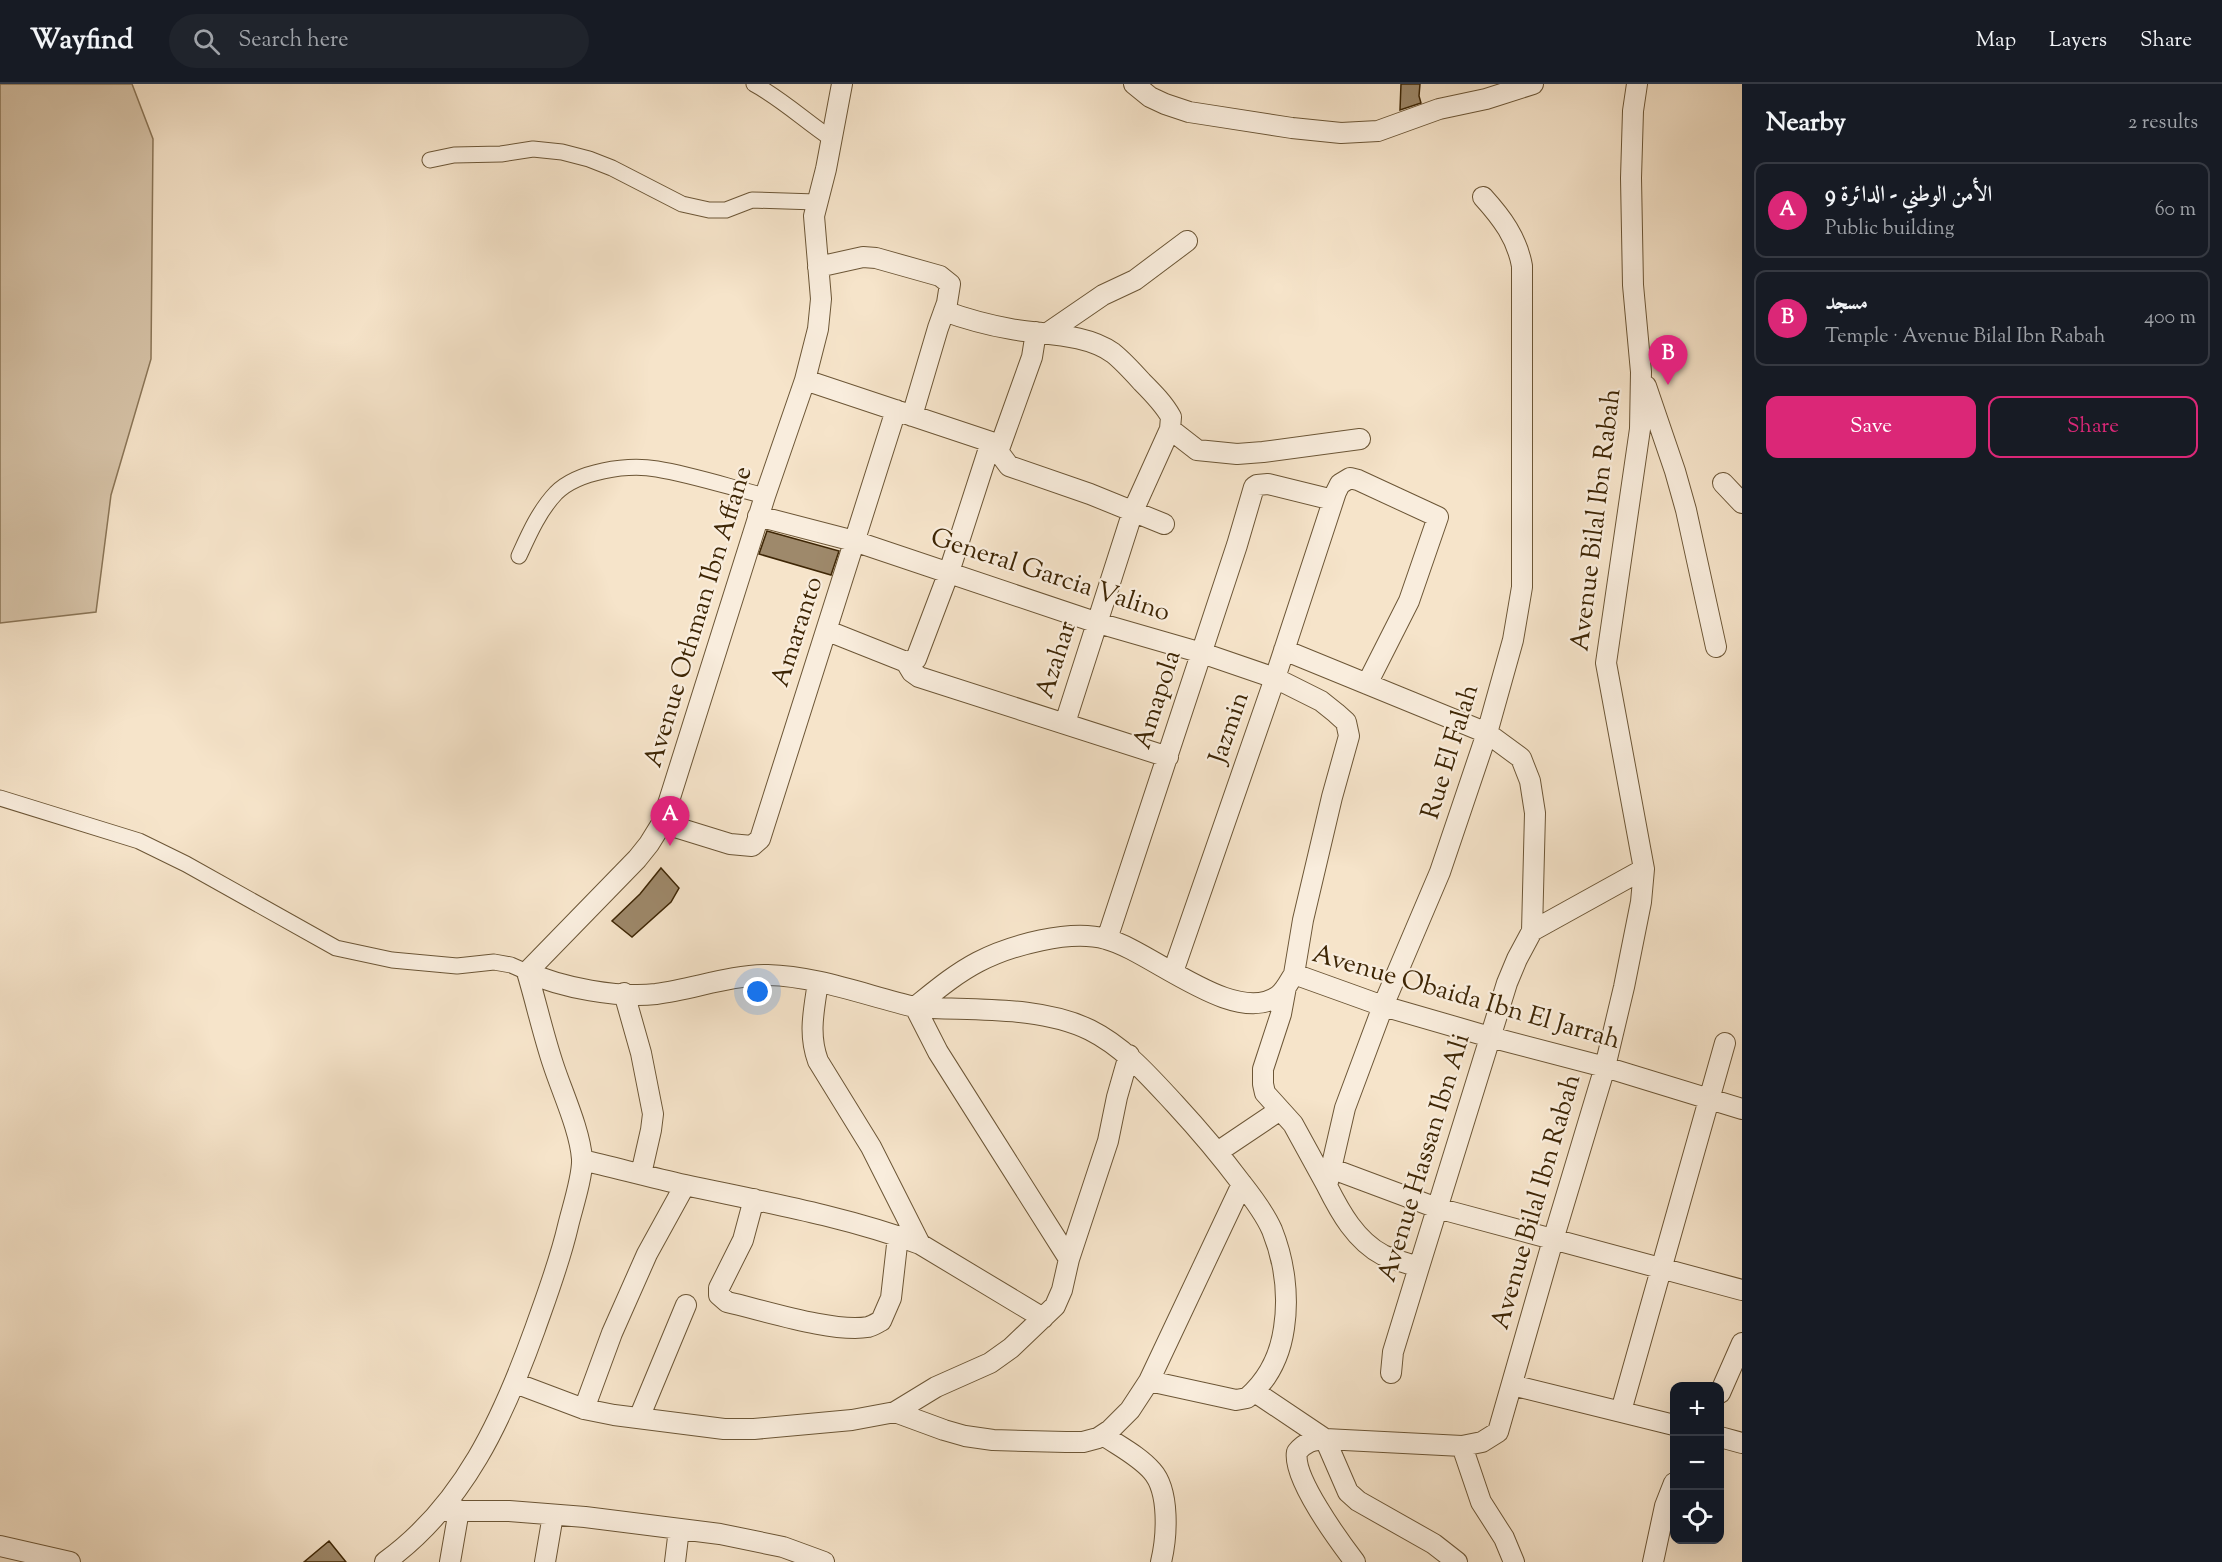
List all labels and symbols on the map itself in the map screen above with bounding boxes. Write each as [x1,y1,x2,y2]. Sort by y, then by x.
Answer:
pin: B [1648,336,1688,385]
street label: Avenue Bilal Ibn Rabah [1563,387,1631,653]
street label: Avenue Othman Ibn Affane [636,462,762,772]
street label: General Garcia Valino [925,520,1175,632]
street label: Amaranto [763,572,833,692]
street label: Azahar [1027,616,1087,704]
street label: Amapola [1125,646,1191,754]
street label: Rue El Falah [1413,680,1489,824]
street label: Jazmin [1200,687,1259,771]
pin: A [650,796,690,846]
street label: Avenue Obaida Ibn El Jarrah [1308,936,1624,1060]
your location [743,977,772,1006]
street label: Avenue Hassan Ibn Ali [1370,1029,1480,1287]
street label: Avenue Bilal Ibn Rabah [1483,1070,1591,1334]

